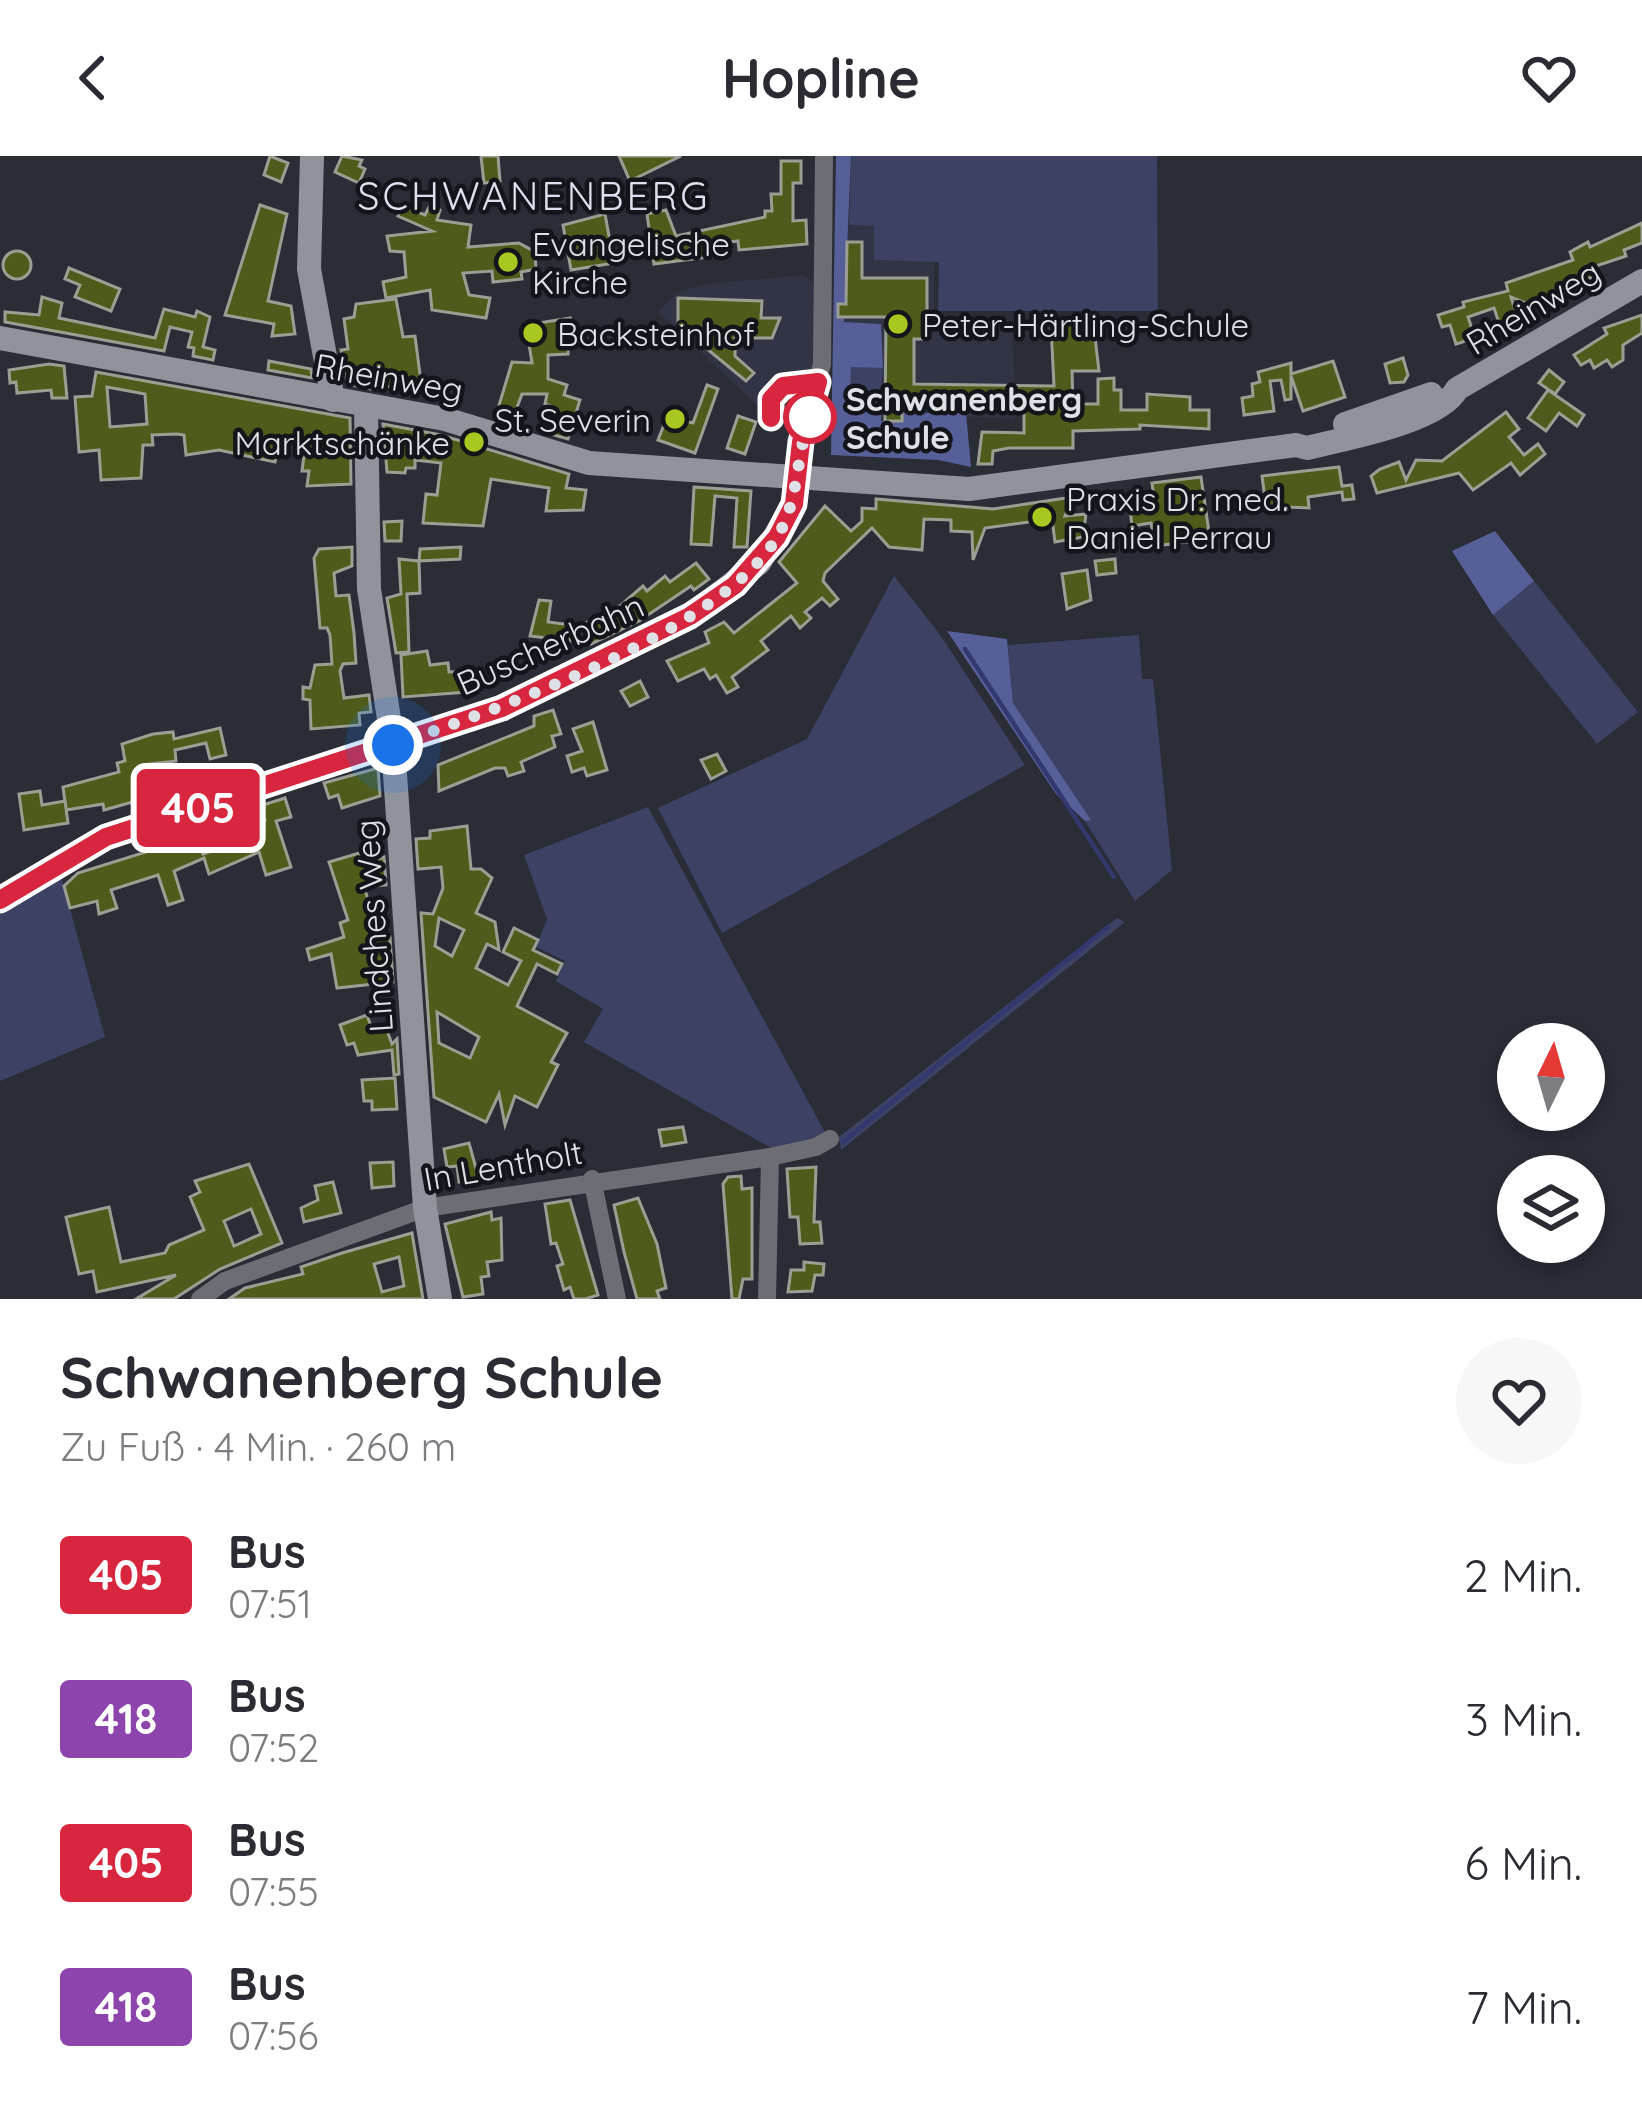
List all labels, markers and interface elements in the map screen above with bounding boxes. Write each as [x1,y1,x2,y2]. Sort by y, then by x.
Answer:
text: Hopline [722,44,920,112]
icon: back [60,45,126,111]
icon: heart [1516,45,1582,111]
district label: SCHWANENBERG [358,171,710,220]
place label: Evangelische Kirche [532,223,730,302]
marker: Evangelische Kirche [495,249,521,275]
street label: Rheinweg [1458,251,1608,363]
place label: Peter-Härtling-Schule [922,304,1249,345]
marker: Peter-Härtling-Schule [885,311,911,337]
place label: Backsteinhof [557,313,755,354]
marker: Backsteinhof [520,320,546,346]
street label: Rheinweg [312,344,466,410]
place label: Schwanenberg Schule [846,378,1082,457]
marker: Schwanenberg Schule [785,392,835,442]
place label: St. Severin [494,399,651,440]
marker: St. Severin [662,406,688,432]
place label: Marktschänke [235,422,450,463]
marker: Marktschänke [461,429,487,455]
place label: Praxis Dr. med. Daniel Perrau [1066,478,1288,557]
marker: Praxis Dr. med. Daniel Perrau [1029,504,1055,530]
street label: Buscherbahn [450,584,650,704]
your location [363,715,423,775]
line badge: 405 [129,769,267,847]
text: 405 [161,781,235,834]
street label: Lindches Weg [345,818,401,1034]
north arrow [1497,1023,1605,1131]
map controls [1497,1023,1605,1263]
street label: In Lentholt [421,1131,585,1199]
button: layers [1497,1155,1605,1263]
button: heart [1456,1338,1582,1464]
text: Schwanenberg Schule [60,1341,663,1412]
text: Zu Fuß · 4 Min. · 260 m [60,1422,456,1471]
text: Bus [228,1523,306,1579]
text: 2 Min. [1464,1547,1582,1603]
text: 405 [89,1548,163,1601]
text: 07:51 [228,1579,312,1628]
text: Bus [228,1667,306,1723]
text: 3 Min. [1465,1691,1582,1747]
text: 418 [95,1692,157,1745]
text: 07:52 [228,1723,319,1772]
text: Bus [228,1811,306,1867]
text: 6 Min. [1465,1835,1582,1891]
text: 405 [89,1836,163,1889]
text: 07:55 [228,1867,319,1916]
text: Bus [228,1955,306,2011]
text: 7 Min. [1466,1979,1582,2035]
text: 418 [95,1980,157,2033]
text: 07:56 [228,2011,319,2060]

